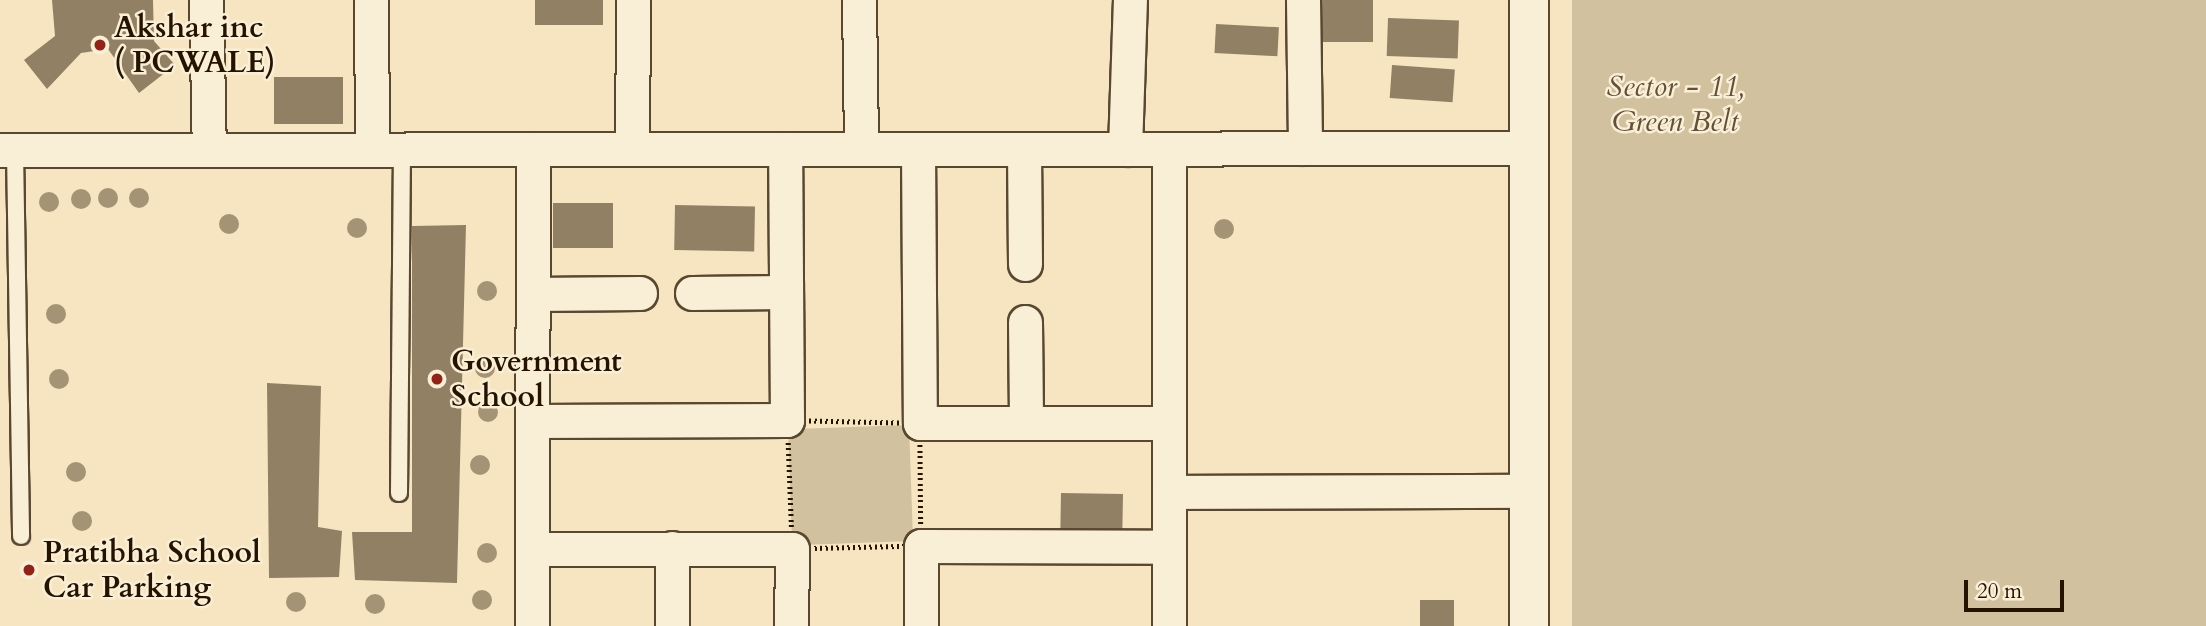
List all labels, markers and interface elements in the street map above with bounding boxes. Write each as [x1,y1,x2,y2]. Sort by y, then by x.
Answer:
place label: Akshar inc ( PCWALE) [114,10,275,80]
marker: Akshar inc ( PCWALE) [92,37,108,53]
park label: Sector - 11, Green Belt [1606,69,1744,140]
place label: Government School [451,344,622,414]
marker: Government School [429,371,445,387]
place label: Pratibha School Car Parking [43,535,261,606]
marker: Pratibha School Car Parking [21,562,37,578]
scale bar [1968,566,2068,610]
text: 20 m [1977,577,2022,606]

